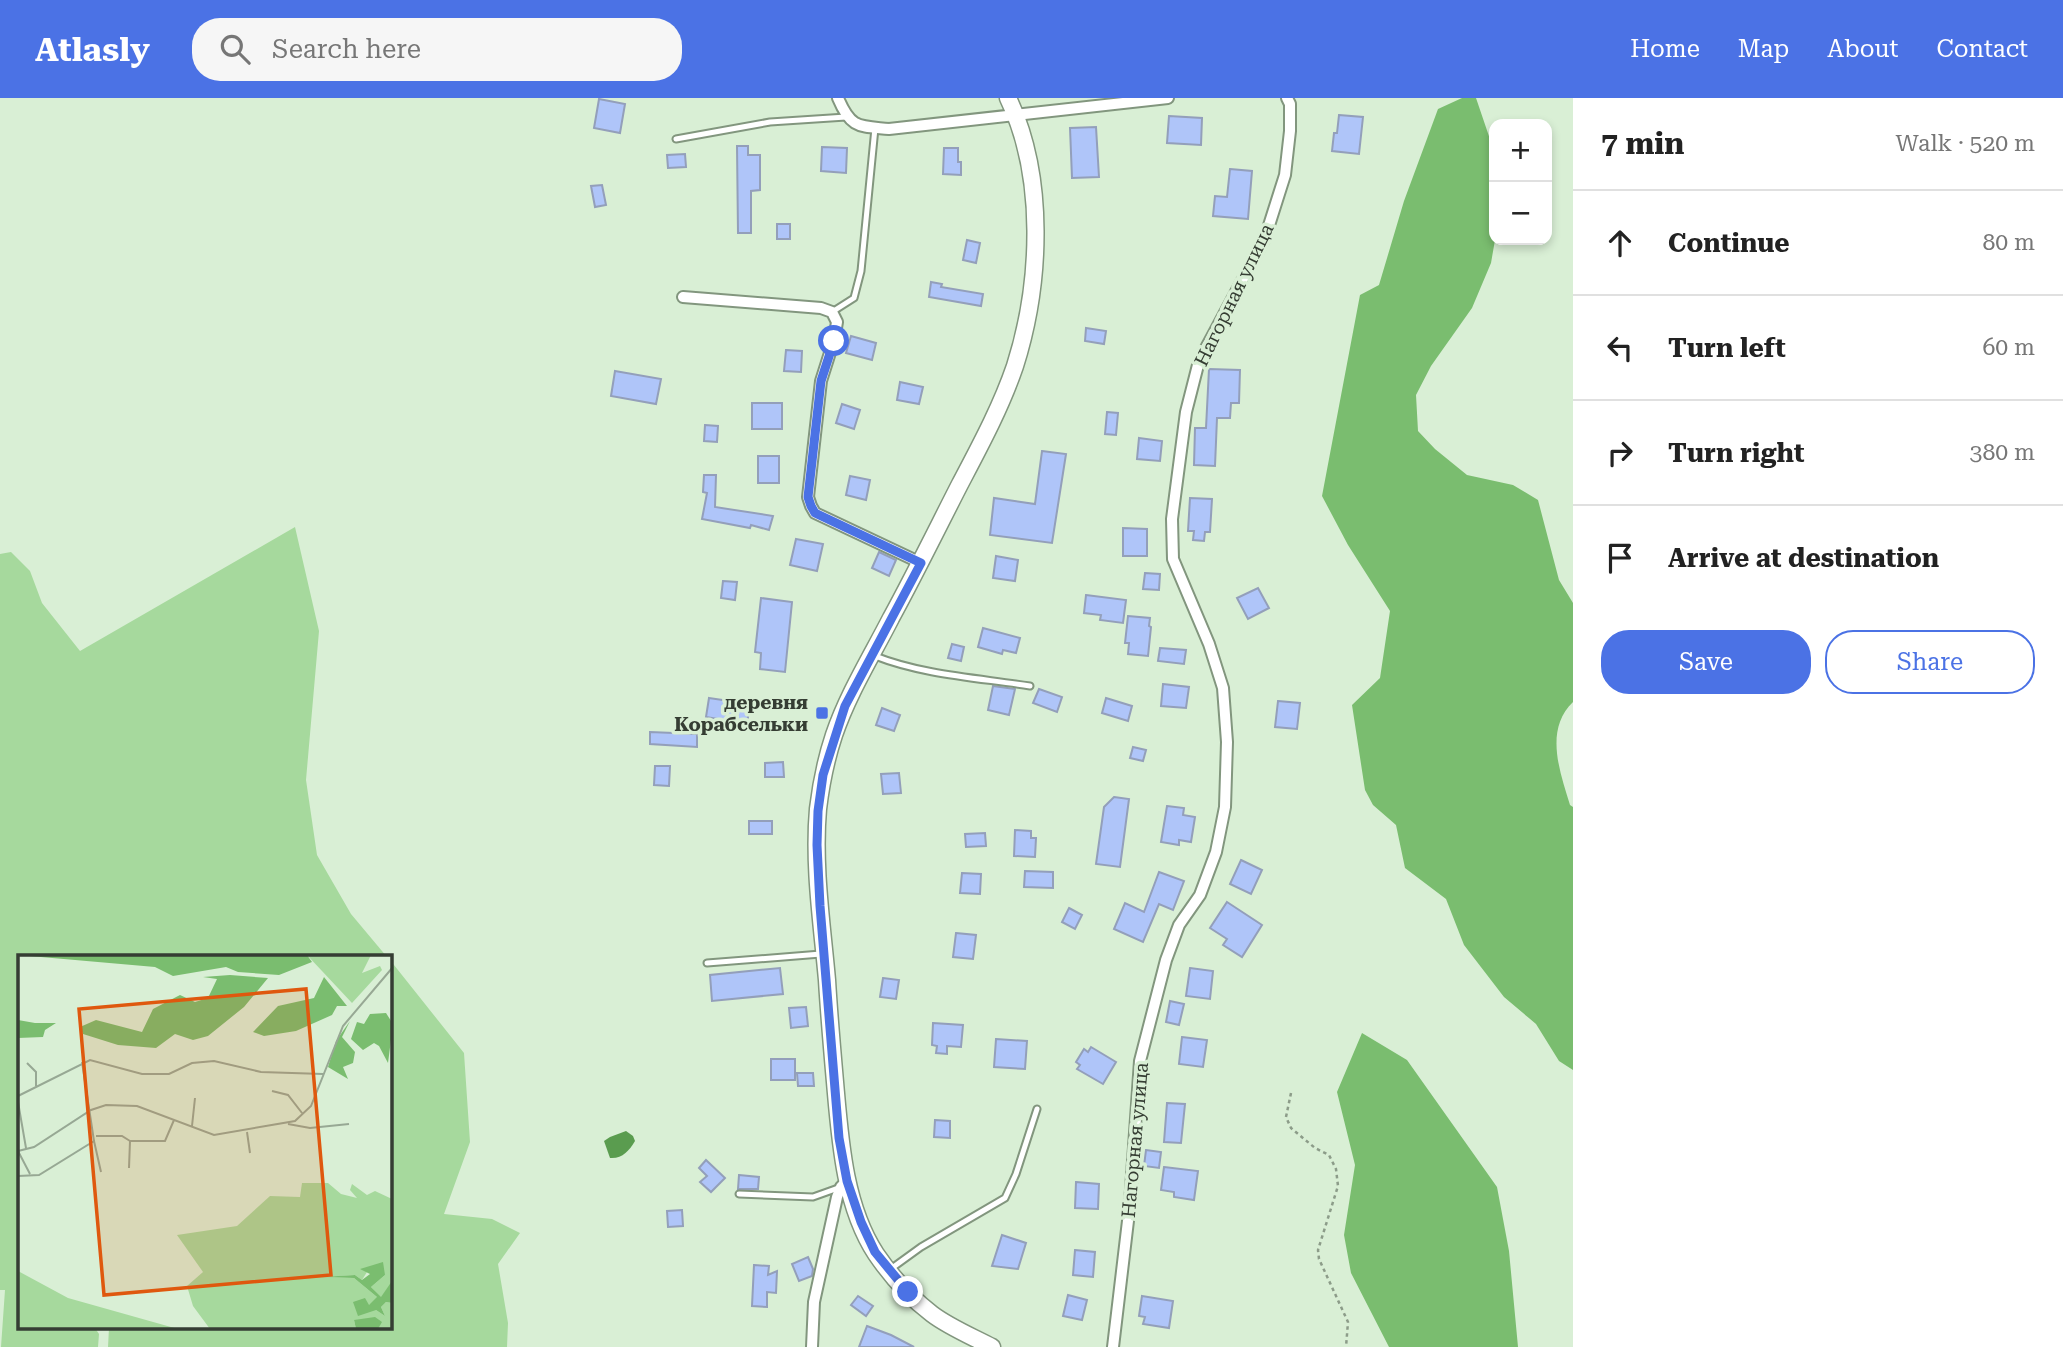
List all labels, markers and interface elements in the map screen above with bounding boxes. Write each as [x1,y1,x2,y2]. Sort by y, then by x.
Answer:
search box [192,18,682,81]
text: Atlasly [35,30,150,69]
icon: search [216,30,254,68]
text: Search here [272,34,421,64]
text: Home [1630,35,1700,63]
text: Map [1738,35,1789,63]
text: About [1827,35,1898,63]
text: Contact [1936,35,2028,63]
map controls [1489,119,1552,245]
button: + [1489,119,1552,182]
text: 7 min [1601,126,1684,161]
text: Walk · 520 m [1896,130,2035,157]
button: − [1489,182,1552,245]
street label: Нагорная улица [1190,219,1279,370]
icon: ahead [1601,224,1639,262]
text: Continue [1668,228,1790,258]
text: 80 m [1982,229,2035,256]
route start [818,325,849,356]
icon: left [1601,329,1639,367]
text: Turn left [1668,333,1786,363]
text: 60 m [1982,334,2035,361]
icon: right [1601,434,1639,472]
text: Turn right [1668,438,1804,468]
text: 380 m [1970,439,2035,466]
icon: arrive [1601,539,1639,577]
text: Arrive at destination [1668,543,1939,573]
button: Save [1601,630,1811,694]
button: Share [1825,630,2035,694]
place label: деревня Корабсельки [674,691,808,736]
marker: деревня Корабсельки [814,705,830,721]
inset map [18,955,392,1330]
street label: Нагорная улица [1117,1061,1153,1219]
route end [892,1276,923,1307]

